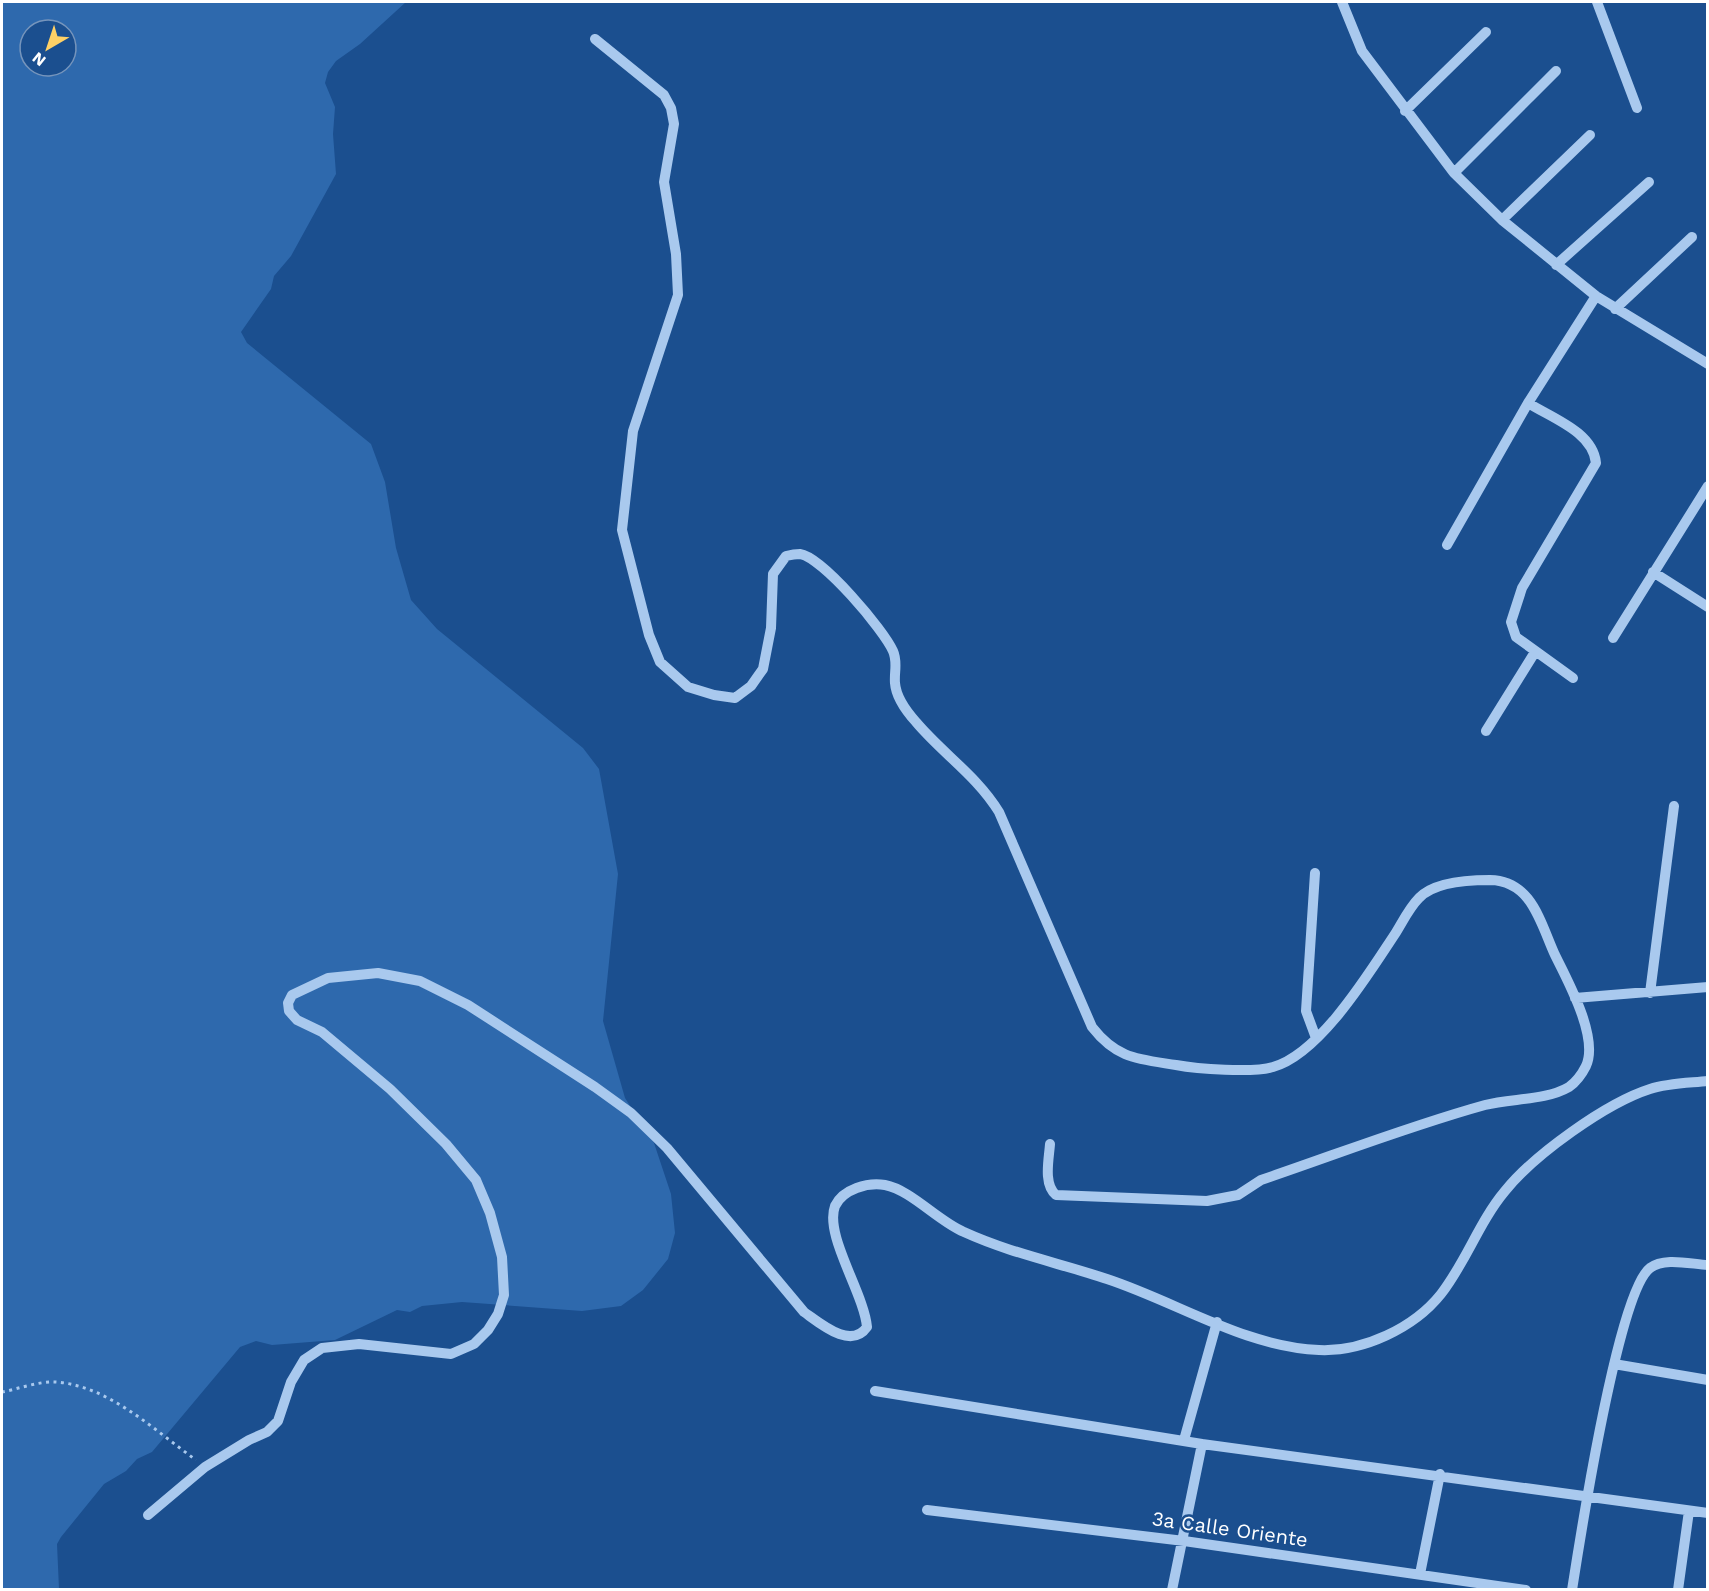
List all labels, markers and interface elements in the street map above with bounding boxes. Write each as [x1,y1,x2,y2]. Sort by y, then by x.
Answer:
north arrow [18,18,78,78]
text: N [28,48,49,70]
street label: 3a Calle Oriente [1151,1506,1309,1552]

